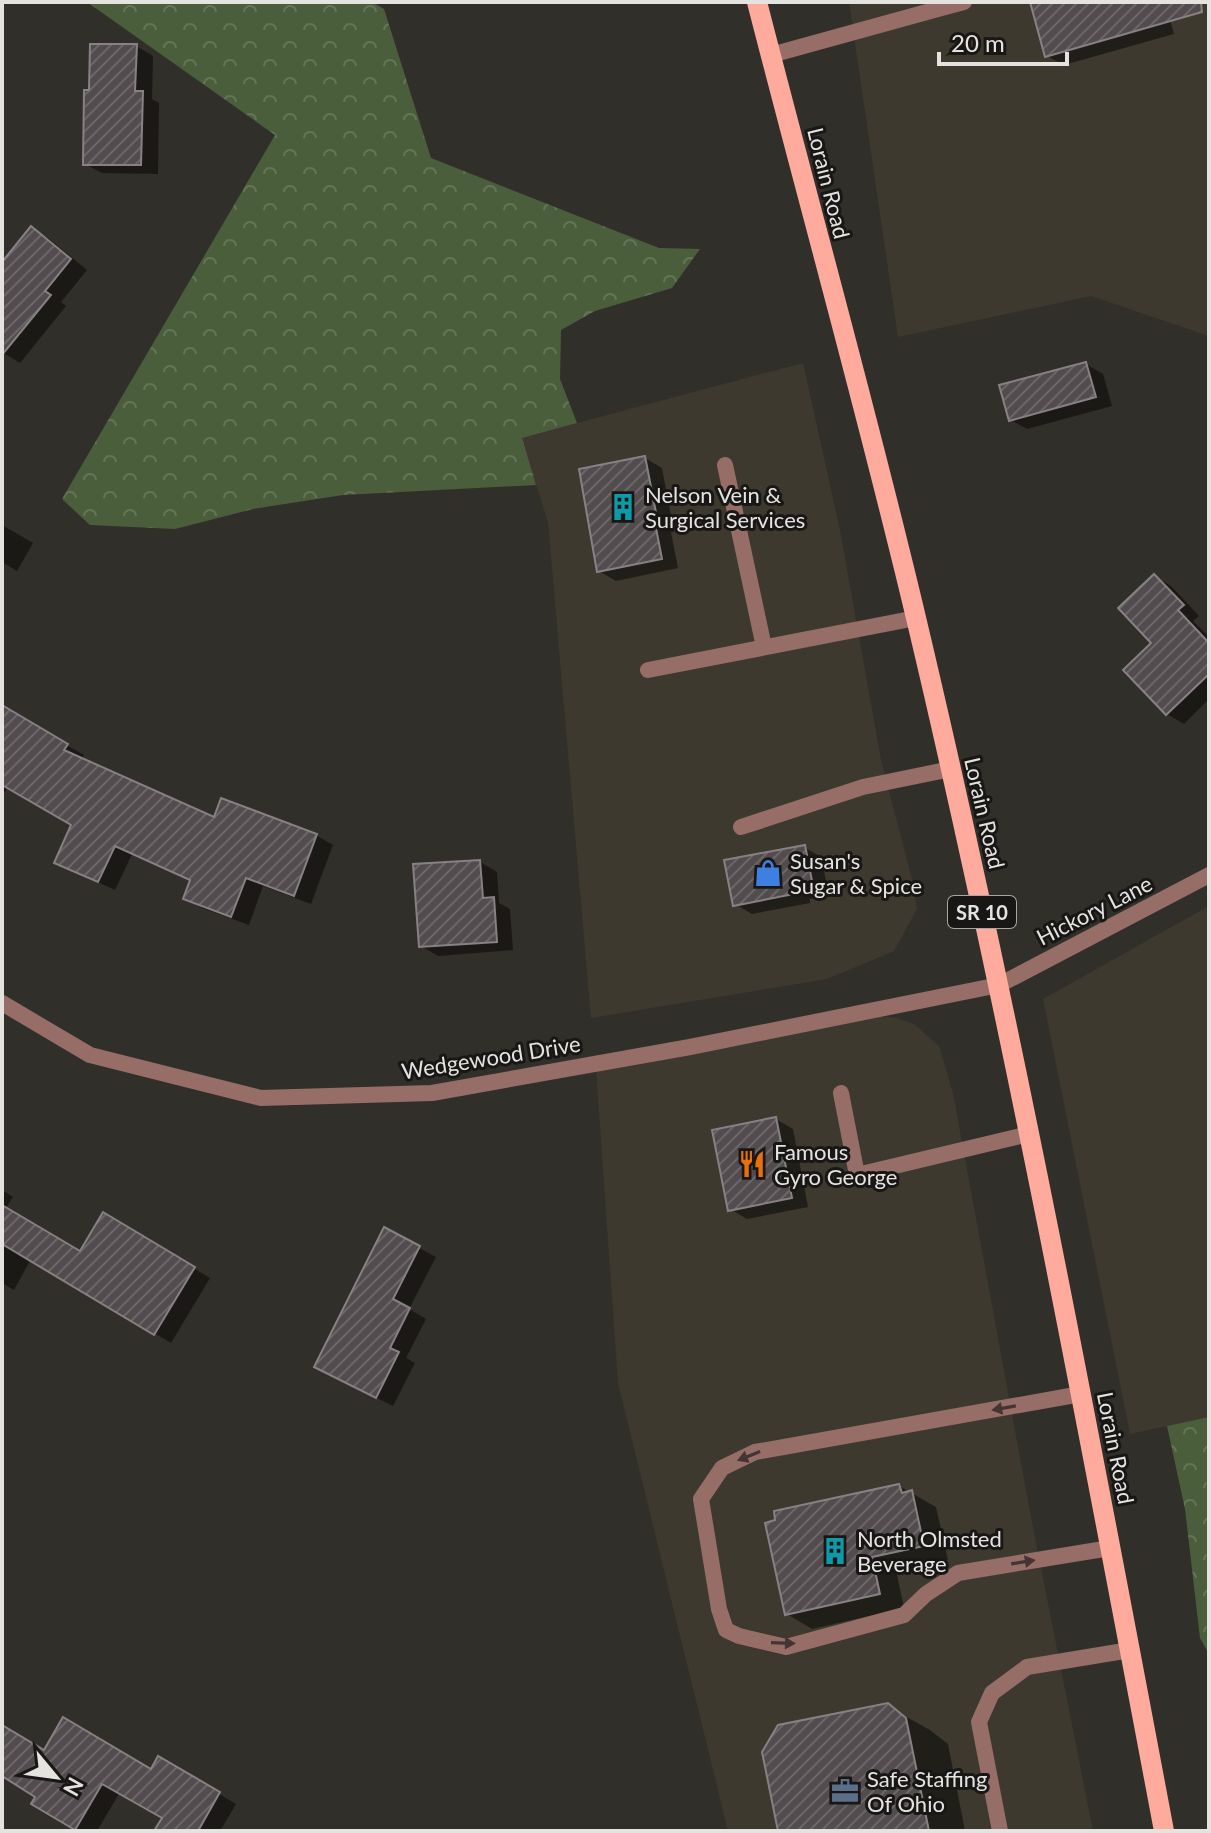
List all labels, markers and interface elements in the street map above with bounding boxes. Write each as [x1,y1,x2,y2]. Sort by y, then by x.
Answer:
scale bar [939,16,1067,66]
text: 20 m [951,28,1005,57]
street label: Lorain Road [802,125,856,241]
place label: Nelson Vein & Surgical Services [645,481,805,533]
building icon: Nelson Vein & Surgical Services [608,492,638,522]
street label: Lorain Road [959,755,1011,871]
place label: Susan's Sugar & Spice [790,847,922,899]
shop icon: Susan's Sugar & Spice [753,858,783,888]
street label: Hickory Lane [1032,869,1156,951]
road number: SR 10 [948,896,1016,928]
street label: Wedgewood Drive [400,1030,582,1084]
place label: Famous Gyro George [774,1138,897,1190]
restaurant icon: Famous Gyro George [737,1149,767,1179]
street label: Lorain Road [1092,1390,1140,1506]
one-way arrow [991,1402,1016,1415]
one-way arrow [737,1450,761,1463]
place label: North Olmsted Beverage [857,1525,1002,1577]
building icon: North Olmsted Beverage [820,1536,850,1566]
one-way arrow [1011,1556,1036,1568]
one-way arrow [771,1637,797,1650]
north arrow [16,1737,96,1817]
place label: Safe Staffing Of Ohio [867,1765,987,1817]
text: N [58,1773,90,1801]
office icon: Safe Staffing Of Ohio [830,1776,860,1806]

